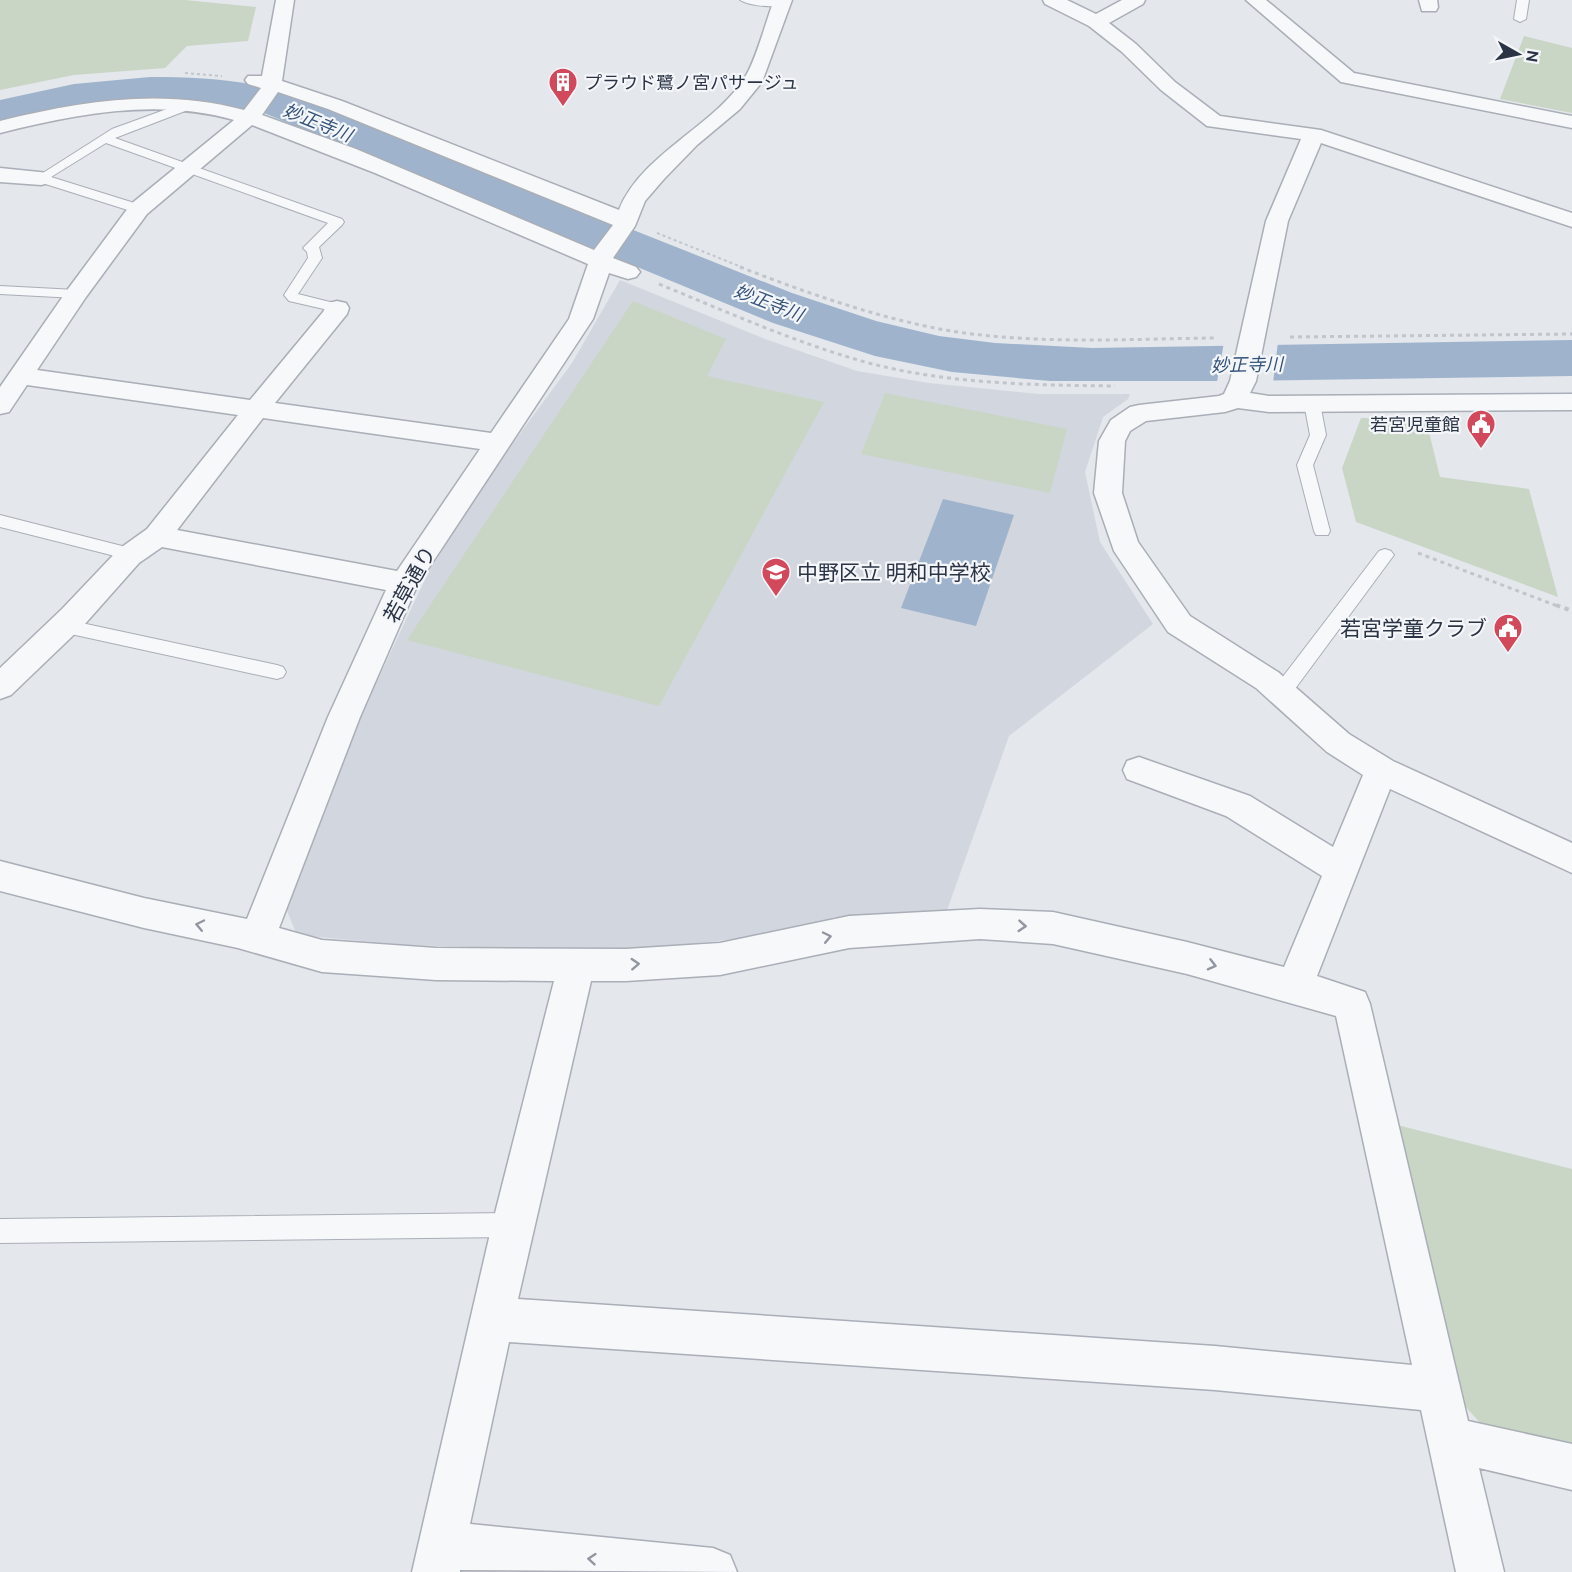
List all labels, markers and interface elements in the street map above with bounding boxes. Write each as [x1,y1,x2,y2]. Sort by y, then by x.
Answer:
north arrow [1488,24,1548,84]
text: N [1523,49,1543,64]
building icon: プラウド鷺ノ宮パサージュ [547,66,579,108]
place label: プラウド鷺ノ宮パサージュ [584,72,798,92]
water label: 妙正寺川 [281,99,357,146]
water label: 妙正寺川 [732,280,808,325]
water label: 妙正寺川 [1211,353,1285,375]
public building icon: 若宮児童館 [1465,408,1497,450]
place label: 若宮児童館 [1370,414,1460,434]
street label: 若草通り [378,541,440,627]
school or university icon: 中野区立 明和中学校 [760,556,792,598]
place label: 中野区立 明和中学校 [797,560,991,584]
public building icon: 若宮学童クラブ [1492,612,1524,654]
place label: 若宮学童クラブ [1340,616,1487,640]
one-way arrow [195,919,205,932]
one-way arrow [1017,920,1026,933]
one-way arrow [822,931,832,944]
one-way arrow [1207,957,1217,970]
one-way arrow [630,958,639,971]
one-way arrow [588,1553,597,1566]

